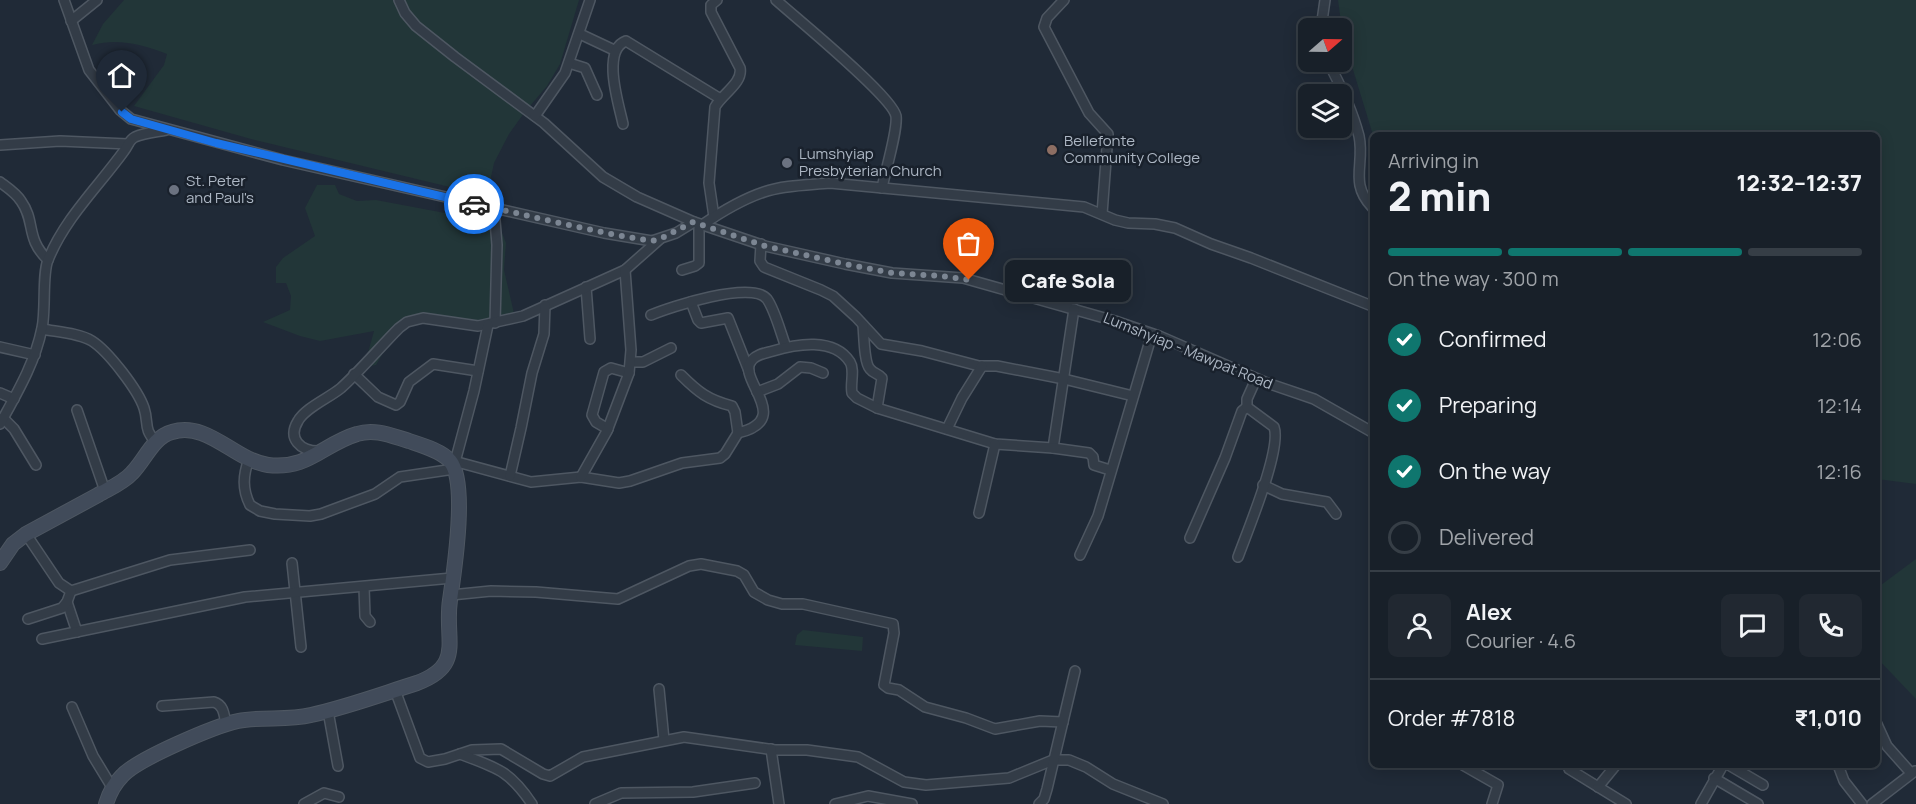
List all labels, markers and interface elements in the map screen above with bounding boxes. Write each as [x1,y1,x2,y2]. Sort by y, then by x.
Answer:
north arrow [1298,18,1352,72]
map controls [1298,18,1352,138]
pin [96,50,147,112]
icon: home [105,59,138,92]
button: layers [1298,84,1352,138]
place label: Bellefonte Community College [1064,130,1200,168]
place label: Lumshyiap Presbyterian Church [799,143,942,181]
marker: Bellefonte Community College [1045,143,1059,157]
text: Arriving in [1388,147,1479,174]
marker: Lumshyiap Presbyterian Church [780,156,794,170]
text: 12:32–12:37 [1737,168,1862,198]
text: 2 min [1388,169,1491,223]
place label: St. Peter and Paul's [186,170,254,208]
courier [444,174,504,234]
marker: St. Peter and Paul's [167,183,181,197]
icon: car [458,188,491,221]
pin [943,218,994,280]
icon: bag [952,227,985,260]
callout: Cafe Sola [1005,259,1131,301]
text: On the way · 300 m [1388,265,1559,292]
text: Cafe Sola [1021,267,1115,294]
street label: Lumshyiap - Mawpat Road [1100,307,1276,394]
icon: check [1388,323,1421,356]
text: Confirmed [1439,324,1547,354]
text: 12:06 [1812,326,1862,353]
icon: check [1388,389,1421,422]
text: Preparing [1439,390,1537,420]
text: 12:14 [1817,392,1862,419]
icon: check [1388,455,1421,488]
text: On the way [1439,456,1551,486]
text: 12:16 [1817,458,1862,485]
text: Delivered [1439,522,1534,552]
button: person [1388,594,1451,657]
button: chat [1721,594,1784,657]
button: phone [1799,594,1862,657]
text: Alex [1466,597,1512,627]
text: Courier · 4.6 [1466,627,1576,654]
text: Order #7818 [1388,703,1515,733]
text: ₹1,010 [1794,703,1862,733]

